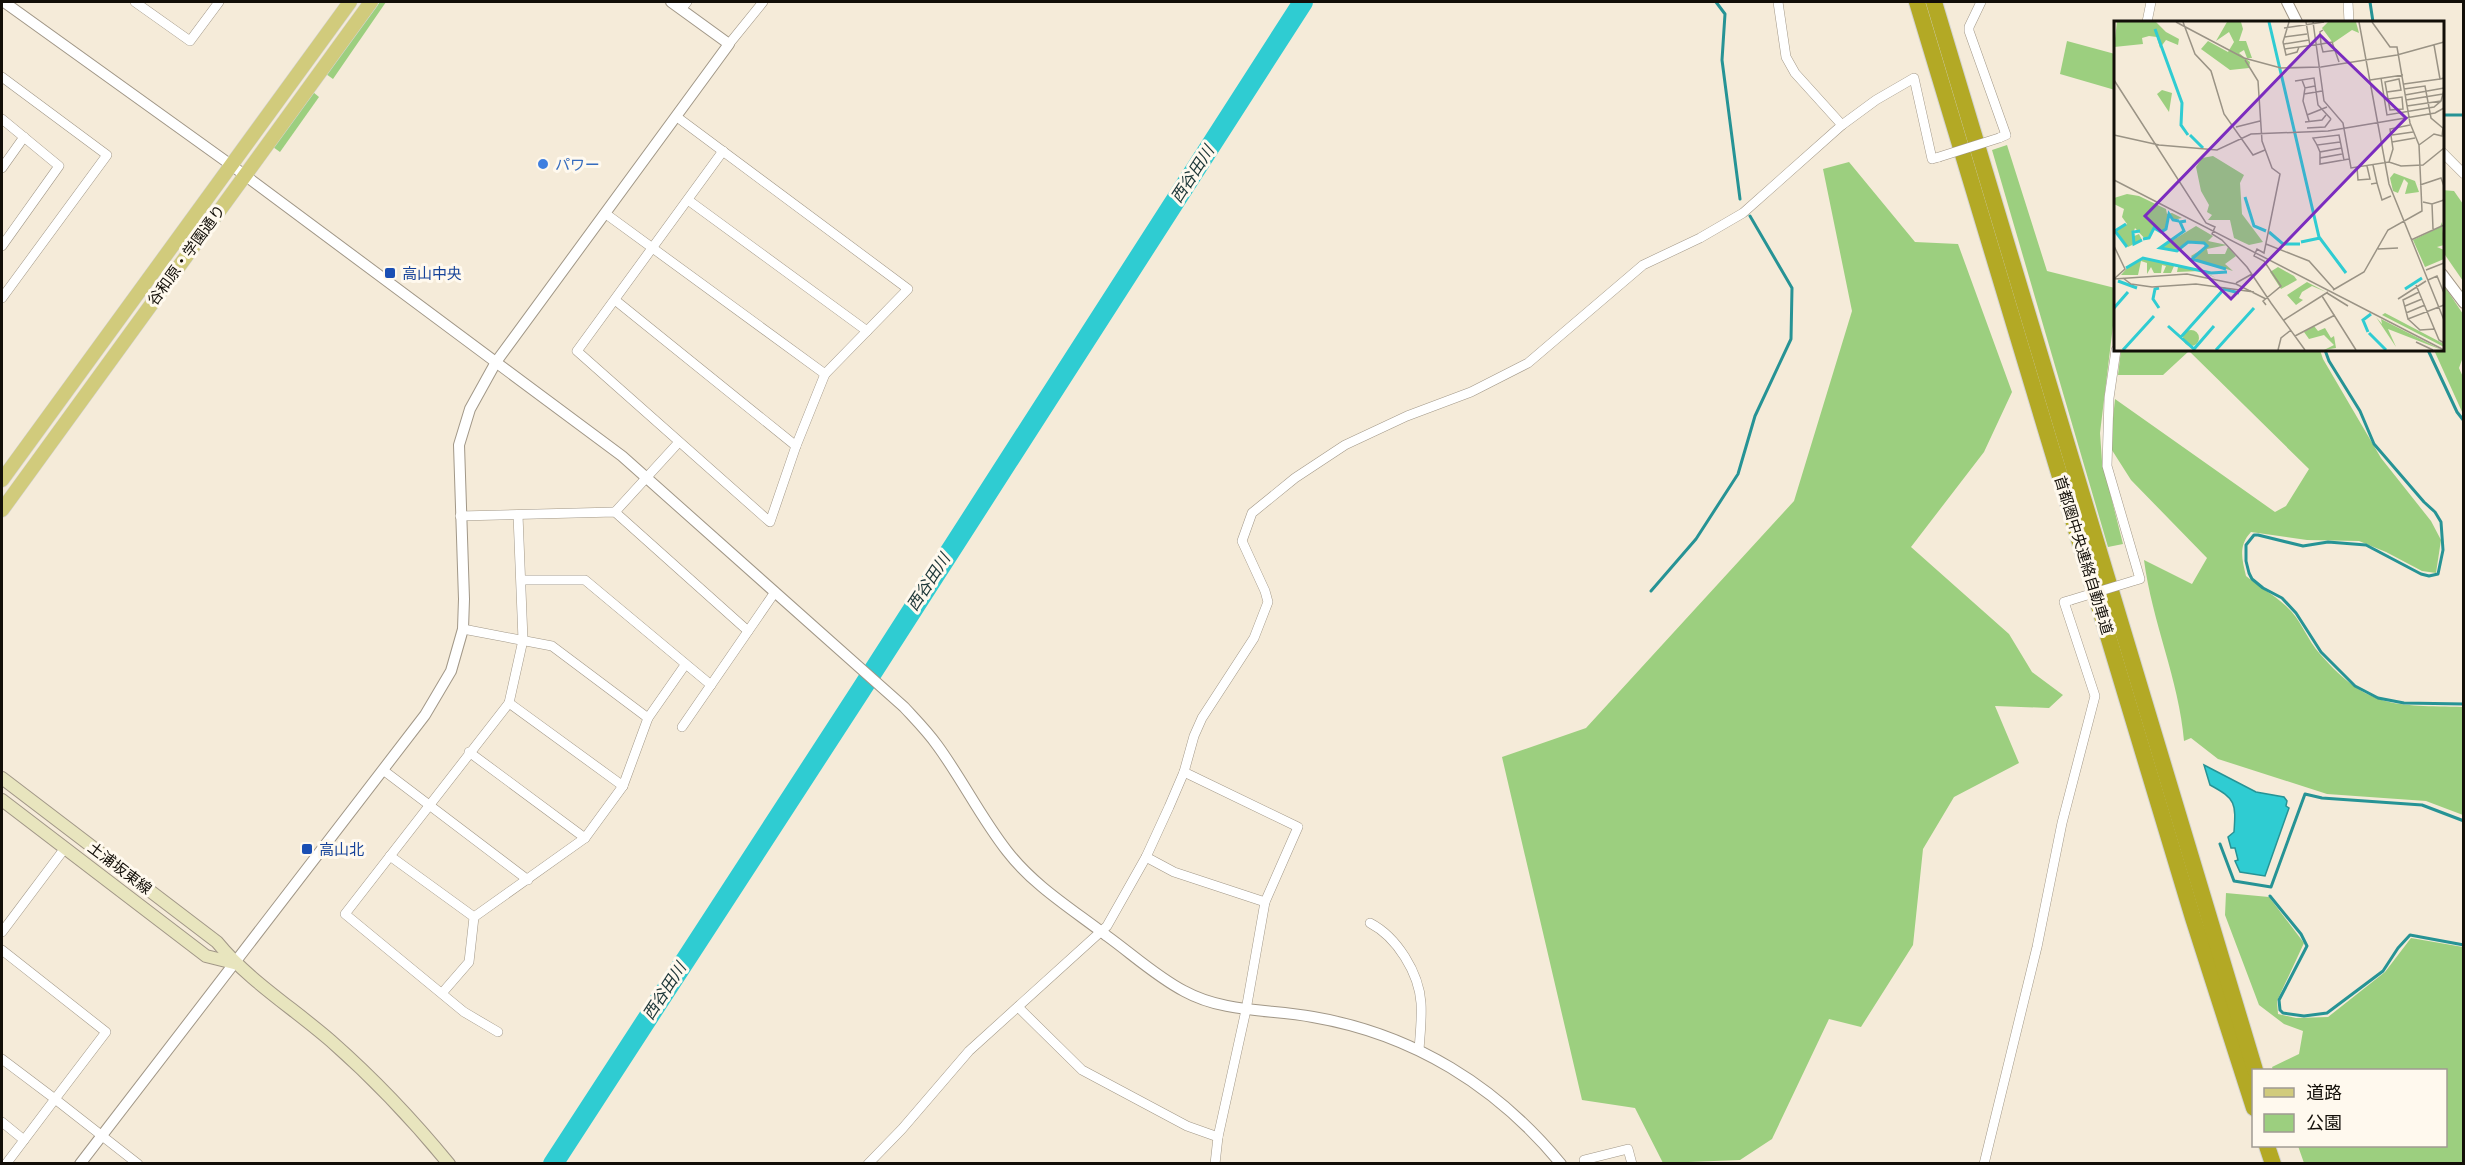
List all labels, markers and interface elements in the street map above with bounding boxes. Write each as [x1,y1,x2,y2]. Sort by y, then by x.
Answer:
inset map [2114,21,2444,351]
water label: 西谷田川 [1166,140,1219,206]
place label: パワー [555,155,600,174]
marker: パワー [536,157,550,171]
street label: 谷和原・学園通り [143,201,229,309]
place label: 高山中央 [402,264,462,283]
marker: 高山中央 [383,266,397,280]
street label: 首都圏中央連絡自動車道 [2051,473,2117,637]
water label: 西谷田川 [902,548,955,614]
street label: 土浦坂東線 [84,838,156,898]
place label: 高山北 [319,840,364,859]
marker: 高山北 [300,842,314,856]
water label: 西谷田川 [638,957,691,1023]
legend [2252,1069,2447,1147]
text: 道路 [2306,1081,2342,1104]
text: 公園 [2306,1111,2342,1134]

